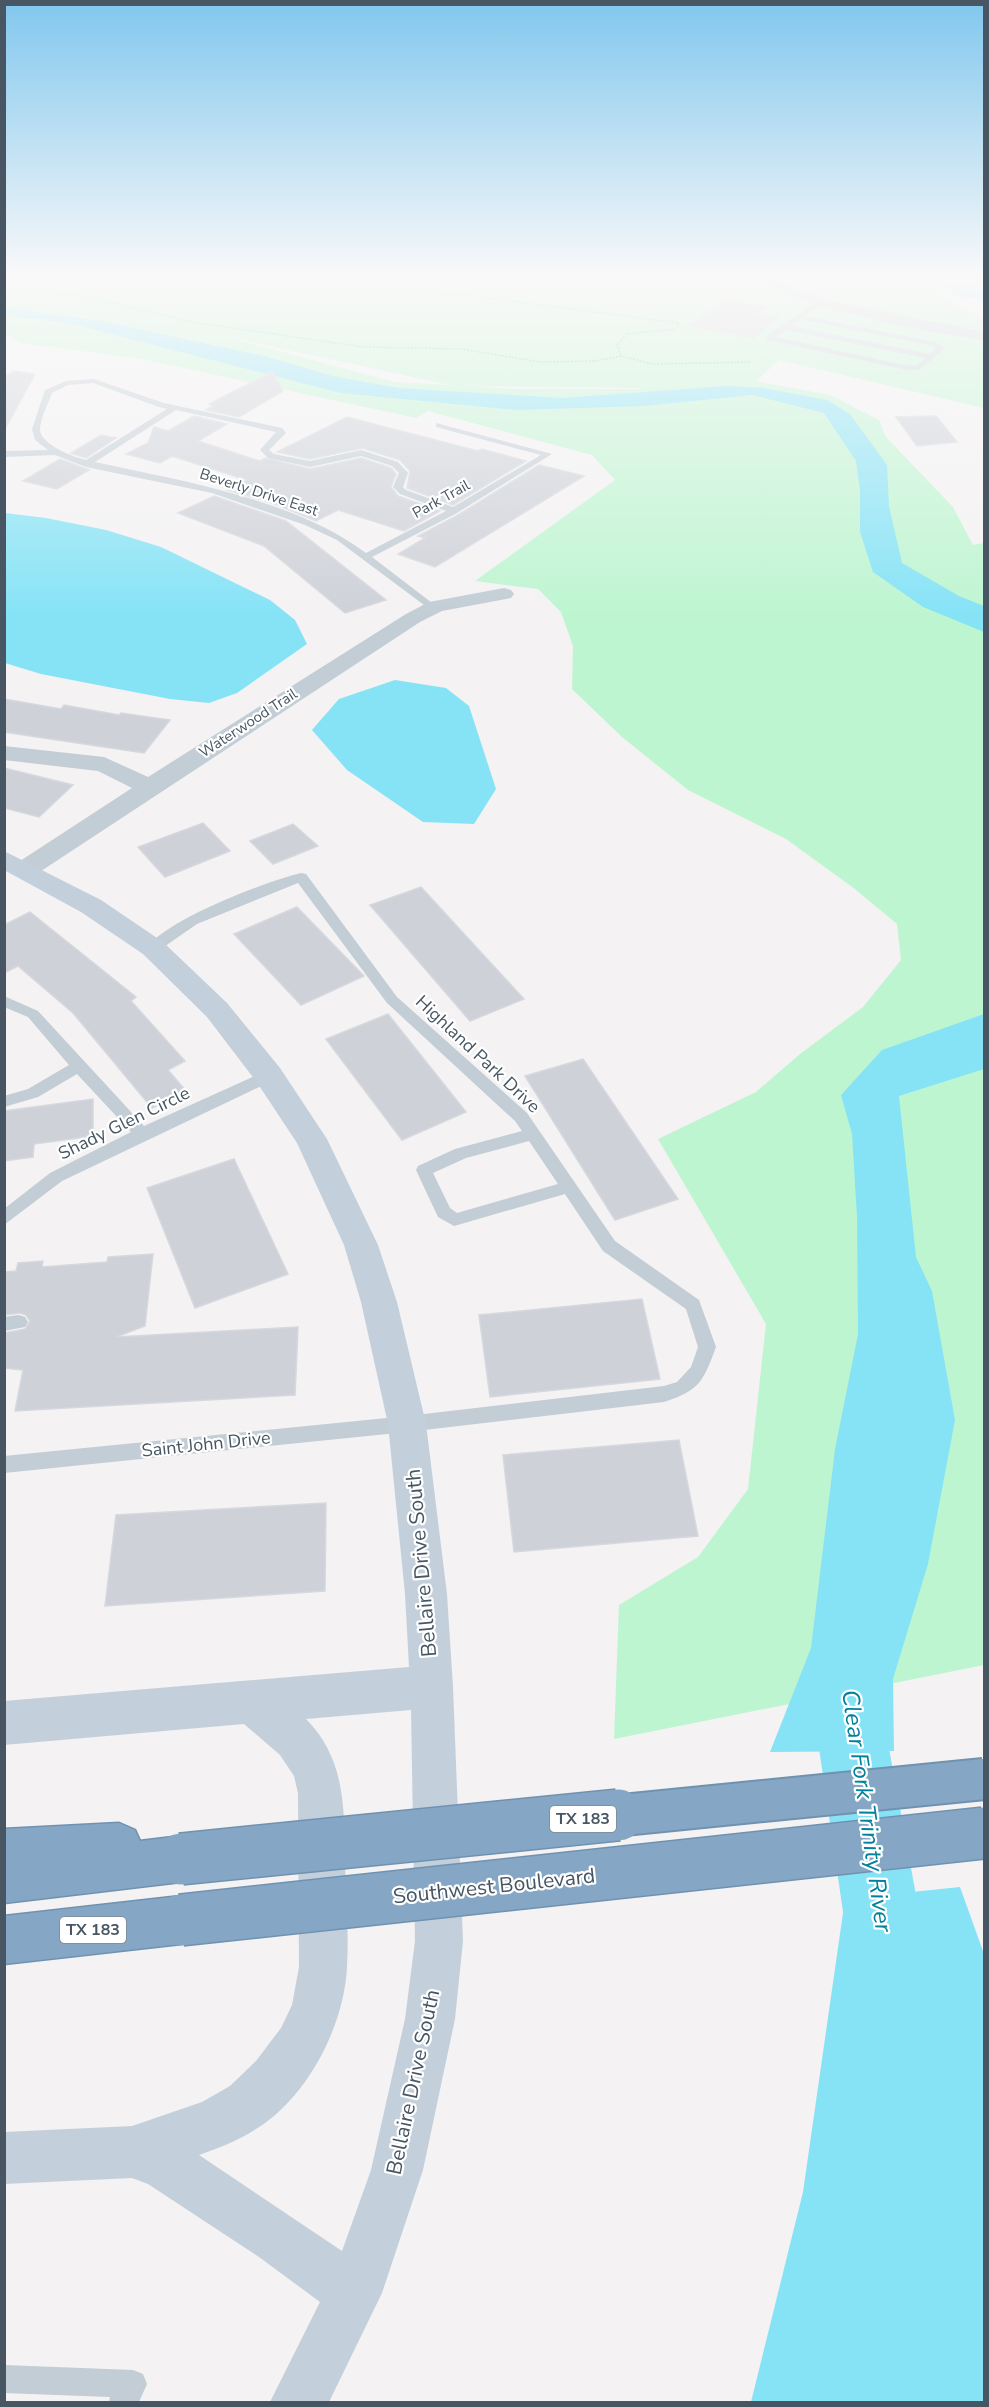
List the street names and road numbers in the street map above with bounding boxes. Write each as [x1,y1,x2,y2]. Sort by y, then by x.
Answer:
street label: Beverly Drive East [197,463,321,521]
street label: Park Trail [409,475,474,523]
street label: Waterwood Trail [195,683,301,762]
street label: Highland Park Drive [411,990,545,1118]
street label: Shady Glen Circle [54,1081,194,1165]
street label: Saint John Drive [140,1425,272,1463]
street label: Bellaire Drive South [399,1468,443,1658]
road number: TX 183 [550,1806,616,1832]
street label: Southwest Boulevard [392,1861,596,1911]
road number: TX 183 [60,1917,126,1943]
street label: Bellaire Drive South [380,1987,446,2177]

